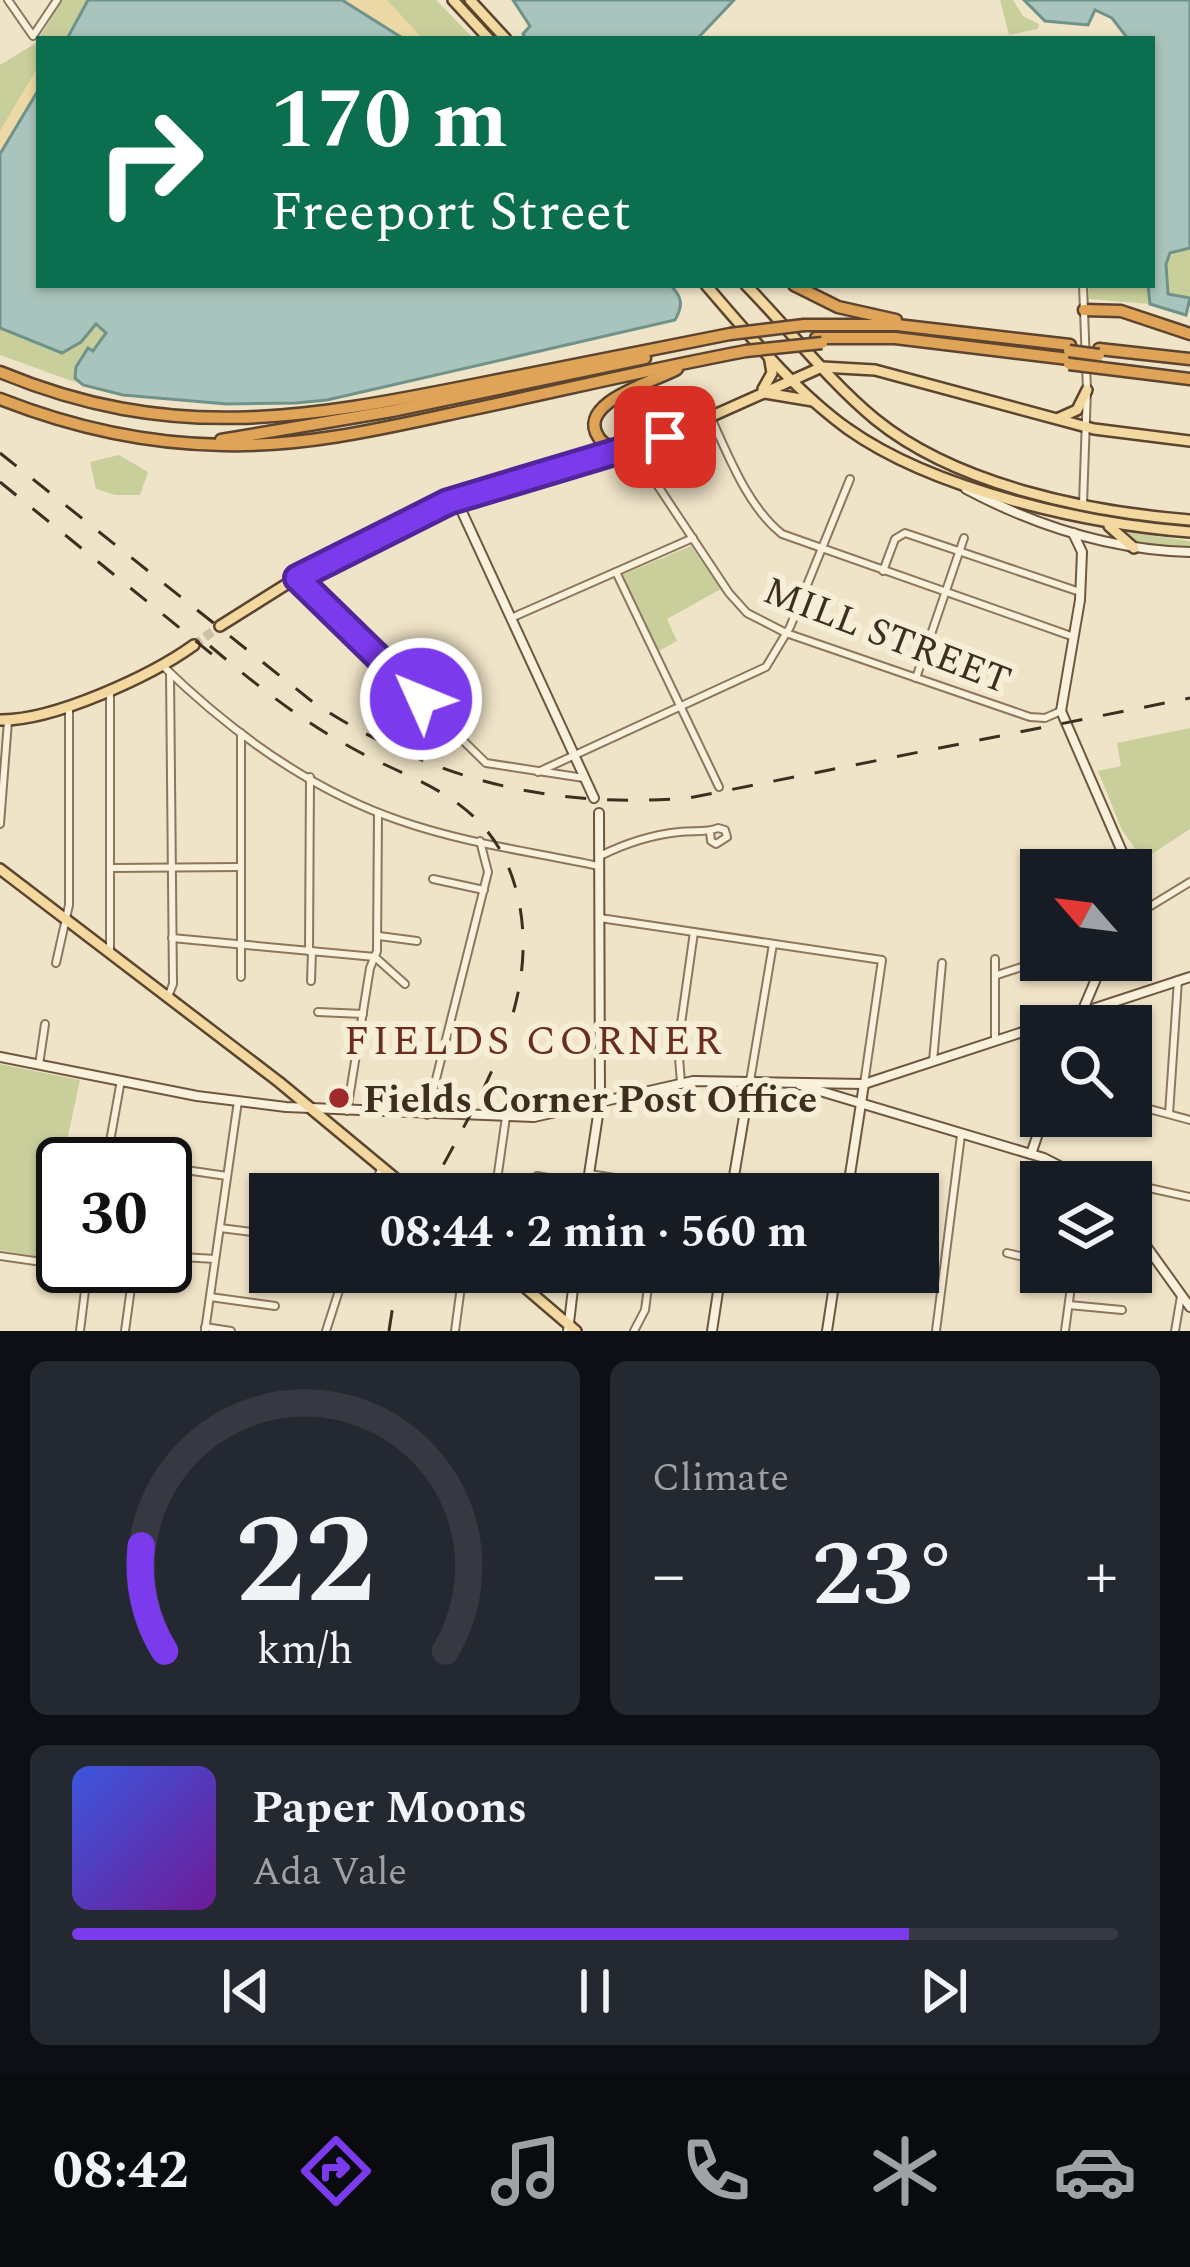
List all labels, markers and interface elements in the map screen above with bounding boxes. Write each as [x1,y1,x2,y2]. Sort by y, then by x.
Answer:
text: 170 m [270,57,508,185]
icon: right [72,84,228,240]
text: Freeport Street [270,172,631,254]
pin [614,386,716,488]
icon: arrive [632,404,698,470]
street label: MILL STREET [755,562,1020,711]
position arrow [358,636,484,762]
north arrow [1020,849,1152,981]
map controls [1020,849,1152,1293]
button: search [1020,1005,1152,1137]
district label: FIELDS CORNER [344,1010,724,1073]
place label: Fields Corner Post Office [363,1071,817,1130]
marker: Fields Corner Post Office [326,1085,352,1111]
speed limit sign: 30 [36,1137,192,1293]
button: layers [1020,1161,1152,1293]
text: 08:44 · 2 min · 560 m [380,1198,808,1267]
text: Climate [652,1449,789,1508]
text: 22 [235,1468,375,1658]
text: 23° [812,1508,958,1645]
text: − [652,1526,685,1627]
text: + [1085,1526,1118,1627]
text: km/h [257,1618,353,1683]
text: Paper Moons [252,1774,527,1843]
text: Ada Vale [252,1843,407,1902]
icon: previous [213,1958,279,2024]
icon: pause [562,1958,628,2024]
icon: next [911,1958,977,2024]
icon: directions [294,2129,378,2213]
icon: music [484,2129,568,2213]
icon: phone [674,2129,758,2213]
icon: climate [863,2129,947,2213]
icon: car [1053,2129,1137,2213]
text: 08:42 [53,2130,189,2212]

